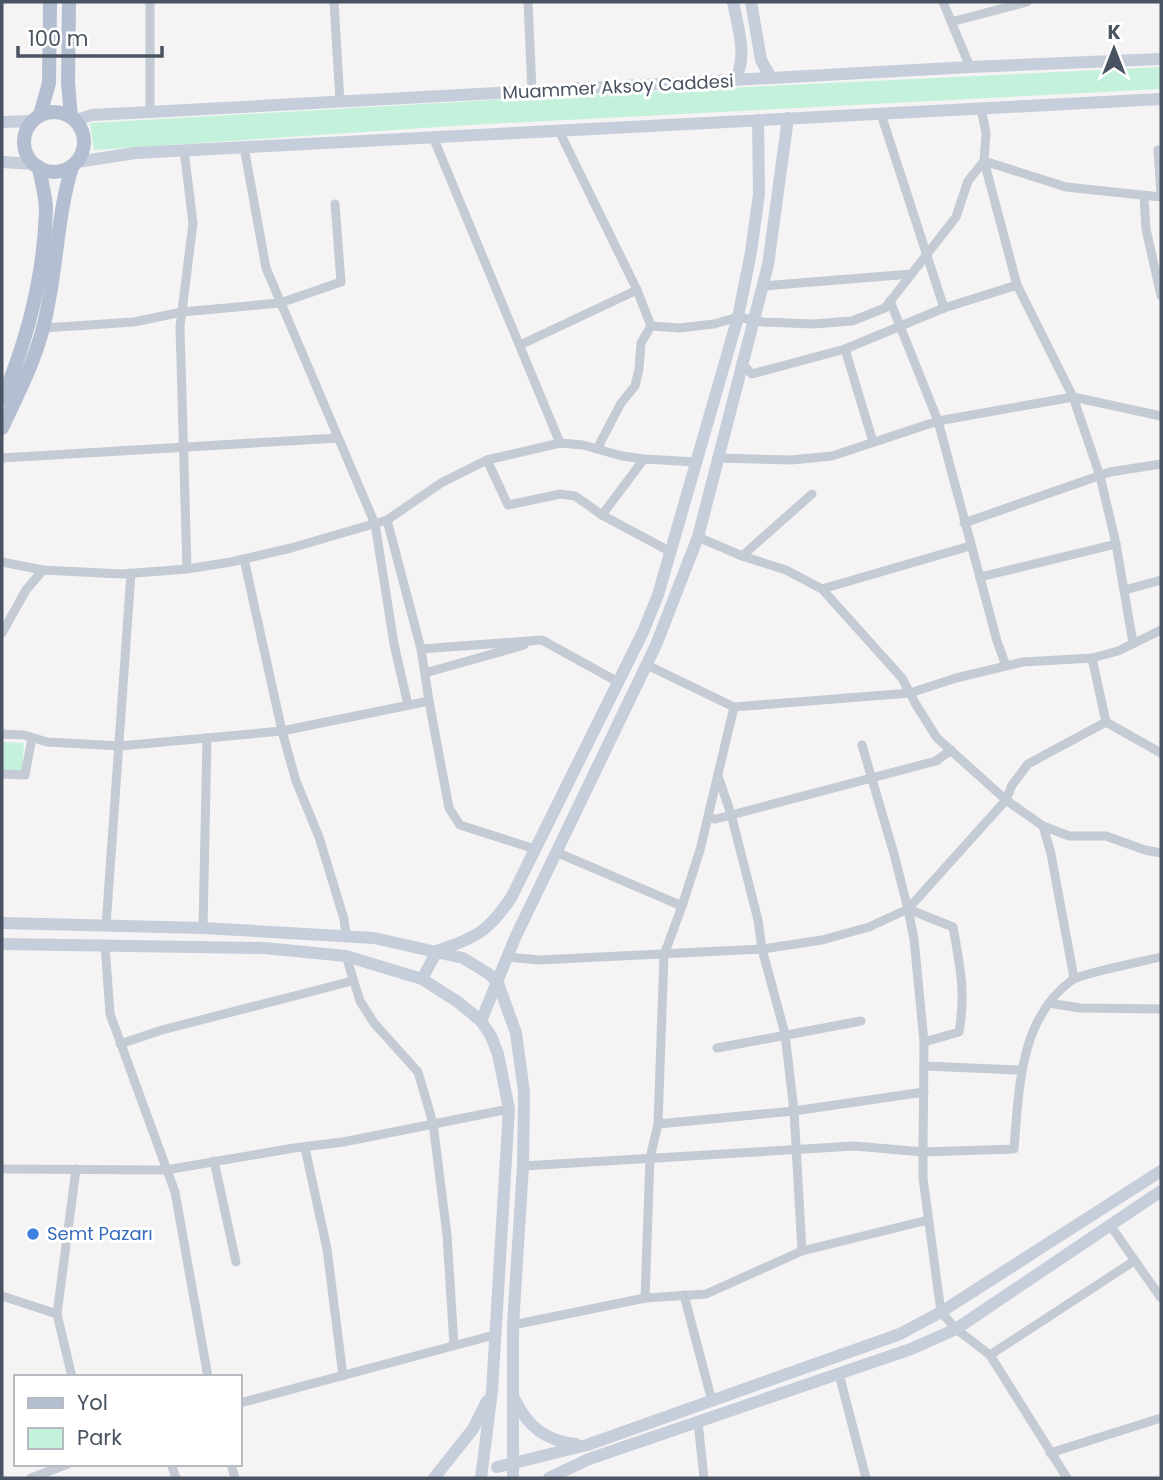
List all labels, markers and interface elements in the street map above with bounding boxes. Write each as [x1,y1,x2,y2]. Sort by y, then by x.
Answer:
scale bar [18,14,161,58]
north arrow [1079,14,1149,84]
text: K [1107,19,1121,46]
text: 100 m [28,24,88,53]
street label: Muammer Aksoy Caddesi [502,68,734,105]
place label: Semt Pazarı [47,1221,153,1246]
marker: Semt Pazarı [25,1226,41,1242]
legend [14,1375,242,1466]
text: Yol [77,1388,108,1417]
text: Park [77,1423,122,1452]

